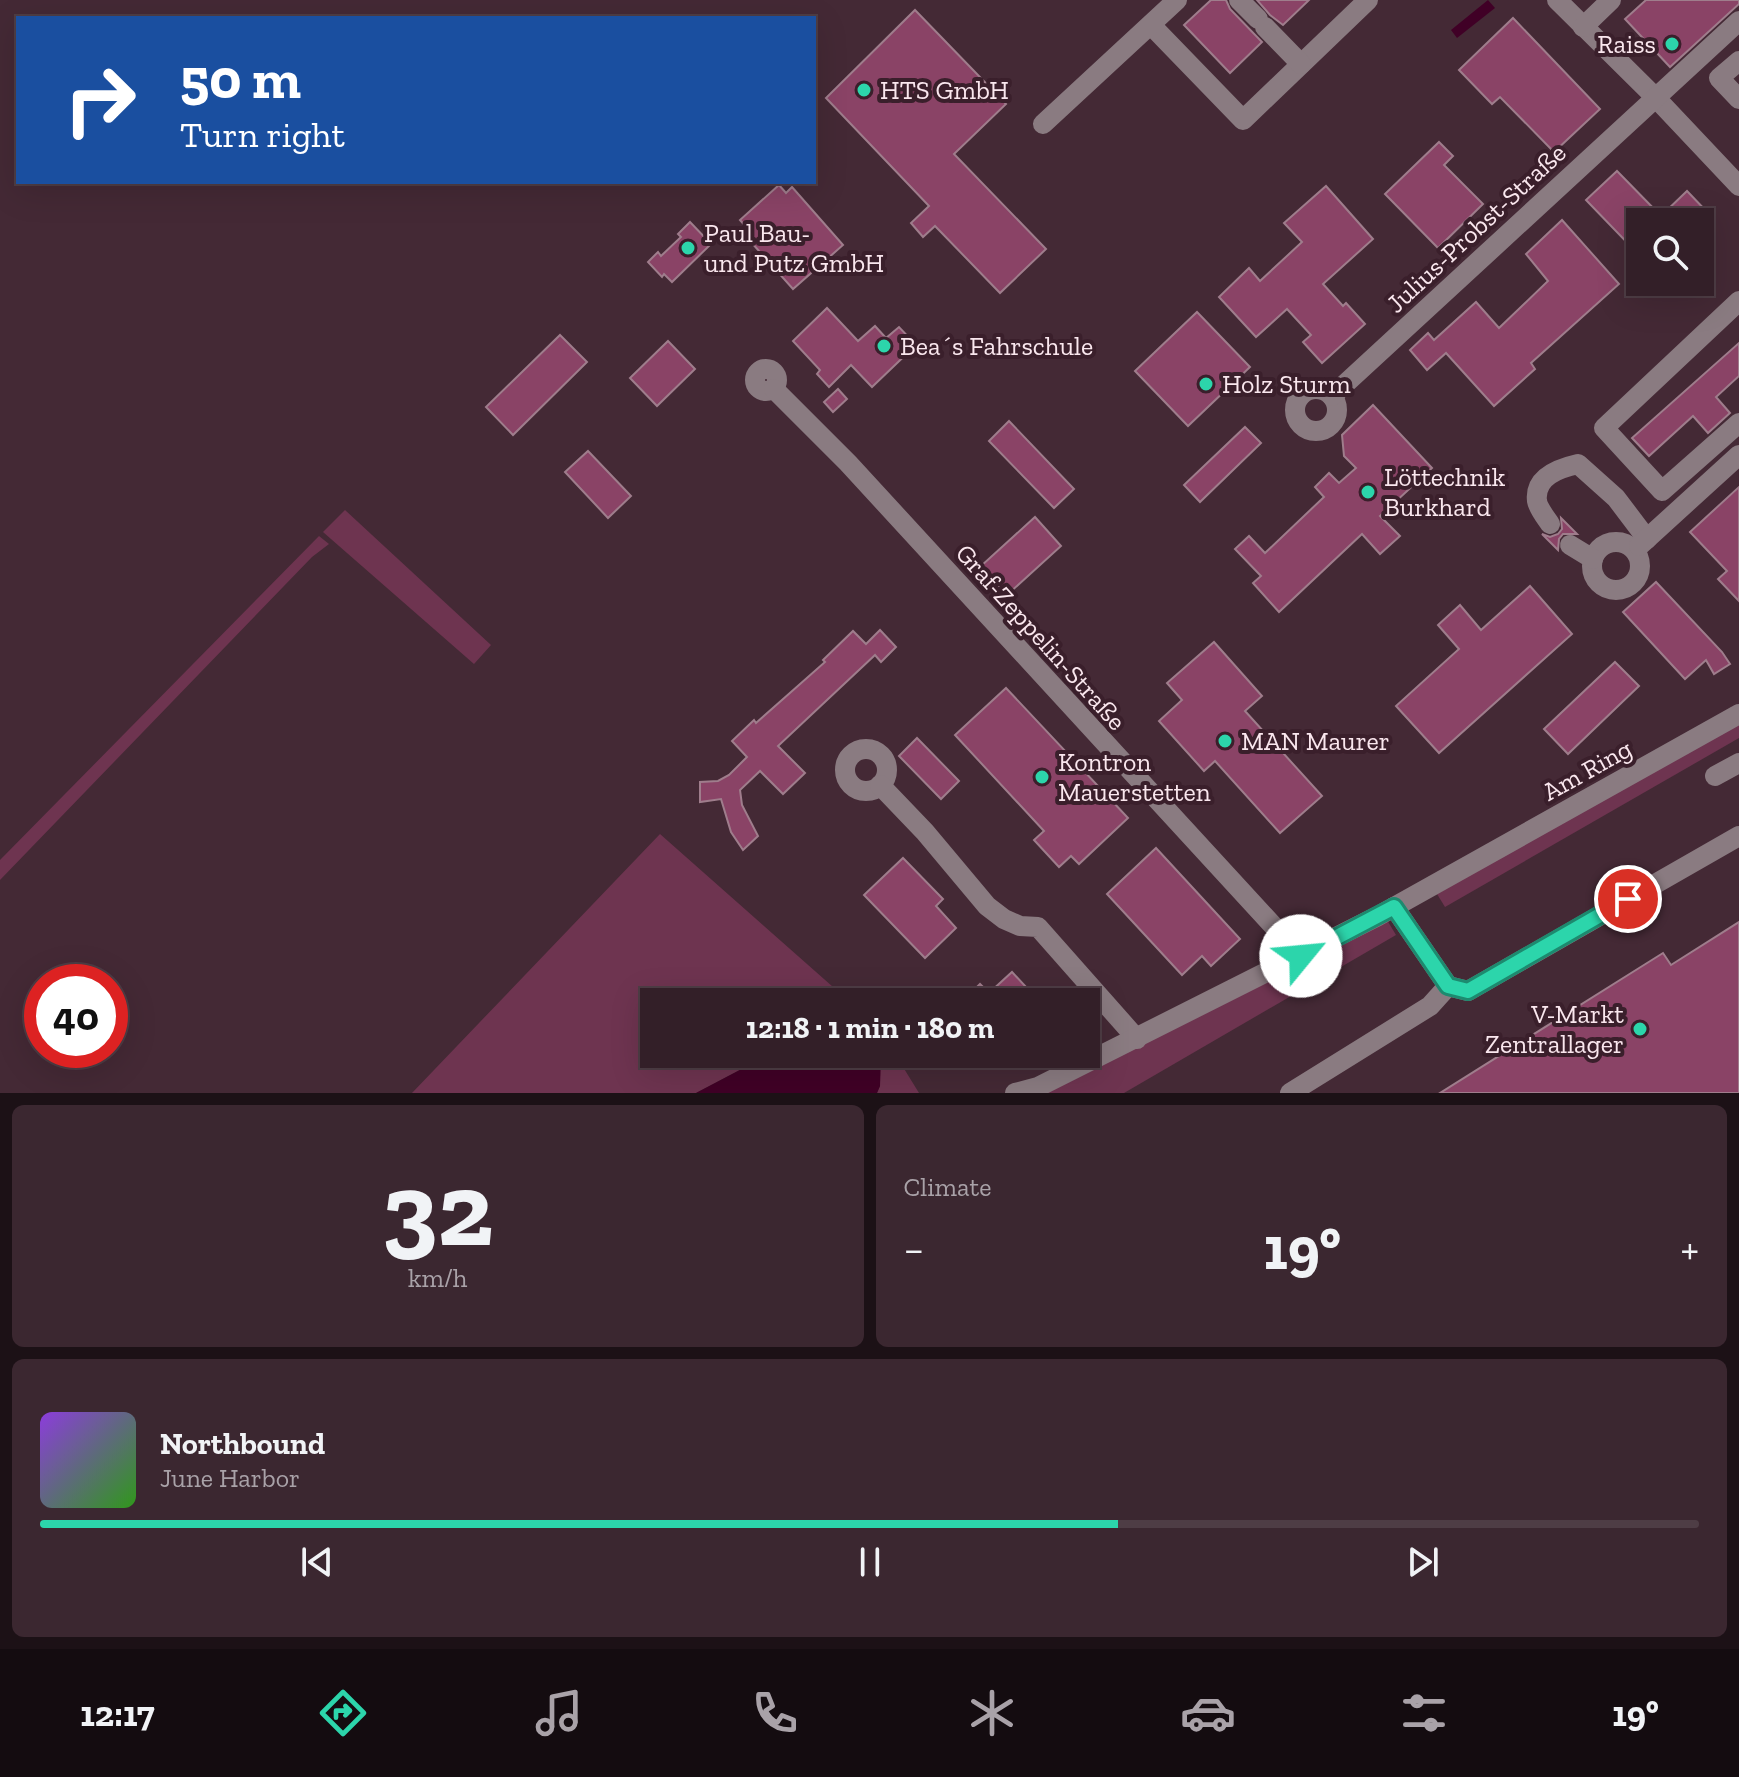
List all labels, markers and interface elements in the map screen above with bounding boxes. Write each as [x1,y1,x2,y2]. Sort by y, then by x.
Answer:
place label: Raiss [1597,28,1656,60]
marker: Raiss [1663,35,1681,53]
text: 50 m [180,45,301,112]
icon: right [48,48,152,152]
place label: HTS GmbH [880,74,1009,106]
marker: HTS GmbH [855,81,873,99]
text: Turn right [180,113,345,156]
street label: Julius-Probst-Straße [1380,137,1572,319]
map controls [1626,208,1714,296]
button: search [1626,208,1714,296]
place label: Paul Bau- und Putz GmbH [704,217,884,279]
marker: Paul Bau- und Putz GmbH [679,239,697,257]
place label: Bea´s Fahrschule [900,330,1093,362]
marker: Bea´s Fahrschule [875,337,893,355]
place label: Holz Sturm [1222,368,1351,400]
marker: Holz Sturm [1197,375,1215,393]
place label: Löttechnik Burkhard [1384,461,1506,523]
marker: Löttechnik Burkhard [1359,483,1377,501]
street label: Graf-Zeppelin-Straße [949,537,1133,737]
place label: MAN Maurer [1241,725,1390,757]
marker: MAN Maurer [1216,732,1234,750]
street label: Am Ring [1537,732,1637,808]
place label: Kontron Mauerstetten [1058,746,1211,808]
marker: Kontron Mauerstetten [1033,768,1051,786]
pin [1594,865,1662,933]
icon: arrive [1606,877,1650,921]
position arrow [1259,914,1343,998]
speed limit sign: 40 [24,964,128,1068]
place label: V-Markt Zentrallager [1485,998,1624,1060]
text: 12:18 · 1 min · 180 m [746,1010,994,1046]
marker: V-Markt Zentrallager [1631,1020,1649,1038]
text: 32 [382,1147,493,1272]
text: Climate [904,1171,991,1203]
text: 19° [1264,1212,1341,1284]
text: − [904,1222,924,1275]
text: + [1680,1222,1699,1275]
text: km/h [408,1262,467,1294]
text: Northbound [160,1426,325,1462]
text: June Harbor [160,1462,300,1494]
icon: previous [295,1540,339,1584]
icon: pause [848,1540,892,1584]
icon: next [1401,1540,1445,1584]
icon: directions [315,1685,371,1741]
icon: music [531,1685,587,1741]
icon: phone [747,1685,803,1741]
icon: climate [964,1685,1020,1741]
icon: car [1180,1685,1236,1741]
icon: filters [1396,1685,1452,1741]
text: 12:17 [80,1692,155,1735]
text: 19° [1612,1692,1659,1735]

